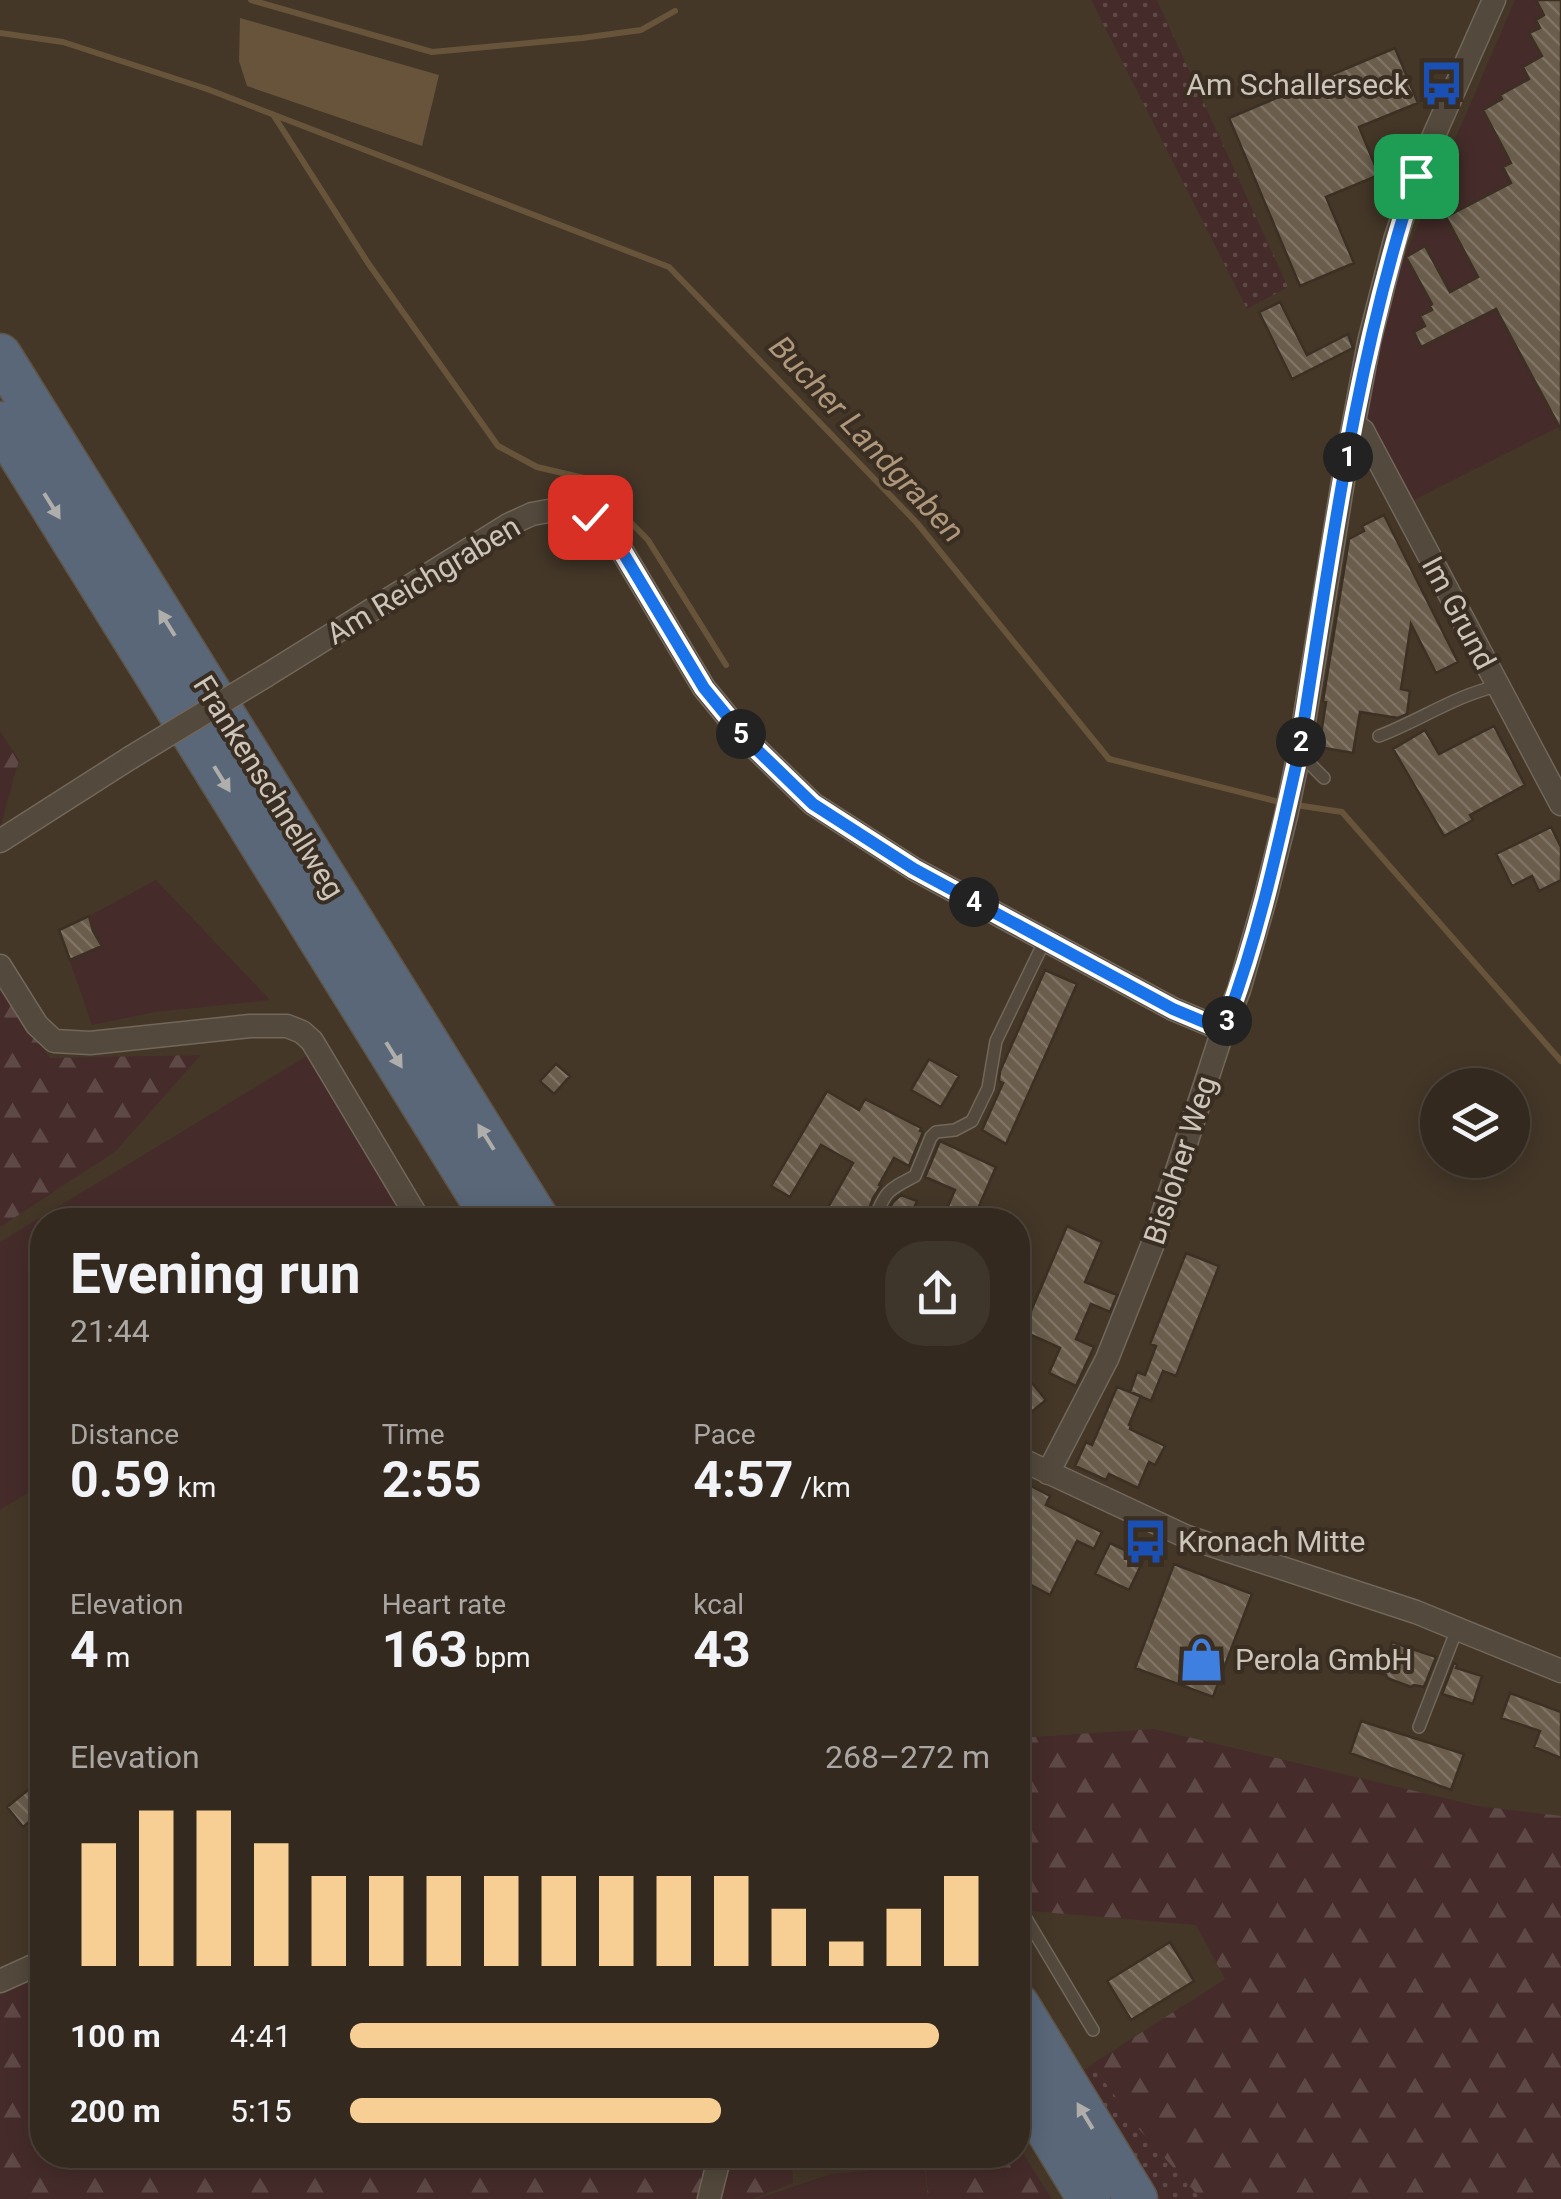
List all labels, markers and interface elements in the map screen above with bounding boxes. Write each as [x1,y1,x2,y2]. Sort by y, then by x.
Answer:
bus stop icon: Am Schallerseck [1418,60,1466,108]
place label: Am Schallerseck [1186,67,1410,102]
pin [1374,134,1459,219]
icon: arrive [1389,149,1444,204]
water label: Bucher Landgraben [762,328,972,550]
pin: 1 [1323,432,1373,482]
text: 1 [1340,440,1356,473]
pin [548,475,633,560]
icon: check [563,490,618,545]
one-way arrow [42,492,60,519]
street label: Am Reichgraben [320,509,526,651]
street label: Im Grund [1415,551,1503,675]
one-way arrow [159,609,176,637]
street label: Frankenschnellweg [186,669,352,905]
pin: 5 [716,709,766,759]
text: 5 [733,717,749,750]
pin: 2 [1276,717,1326,767]
text: 2 [1293,725,1309,758]
one-way arrow [212,766,231,793]
pin: 4 [949,877,999,927]
text: 4 [966,885,982,918]
pin: 3 [1202,996,1252,1046]
text: 3 [1219,1004,1235,1037]
one-way arrow [384,1042,402,1069]
map controls [1420,1068,1530,1178]
button: layers [1420,1068,1530,1178]
street label: Bisloher Weg [1136,1071,1224,1249]
one-way arrow [478,1123,496,1151]
button: share [885,1241,990,1346]
text: Evening run [70,1242,361,1306]
text: 21:44 [70,1312,150,1350]
text: Distance [70,1418,179,1451]
text: Time [382,1418,445,1451]
text: Pace [693,1418,756,1451]
text: 0.59 [70,1451,171,1509]
text: 2:55 [382,1451,482,1509]
text: 4:57 [693,1451,793,1509]
text: km [171,1471,216,1504]
text: /km [793,1471,851,1504]
bus stop icon: Kronach Mitte [1121,1517,1169,1565]
place label: Kronach Mitte [1178,1524,1365,1559]
text: Elevation [70,1588,183,1621]
text: Heart rate [382,1588,506,1621]
text: kcal [693,1588,744,1621]
text: 4 [70,1621,99,1679]
text: 163 [382,1621,468,1679]
text: 43 [693,1621,751,1679]
shop icon: Perola GmbH [1178,1635,1226,1683]
text: m [99,1641,130,1674]
text: bpm [468,1641,531,1674]
place label: Perola GmbH [1235,1642,1413,1677]
text: Elevation [70,1738,200,1776]
text: 268–272 m [825,1738,990,1776]
text: 100 m [70,2017,161,2055]
text: 4:41 [230,2017,292,2055]
text: 200 m [70,2092,161,2130]
text: 5:15 [230,2092,292,2130]
one-way arrow [1077,2102,1094,2130]

